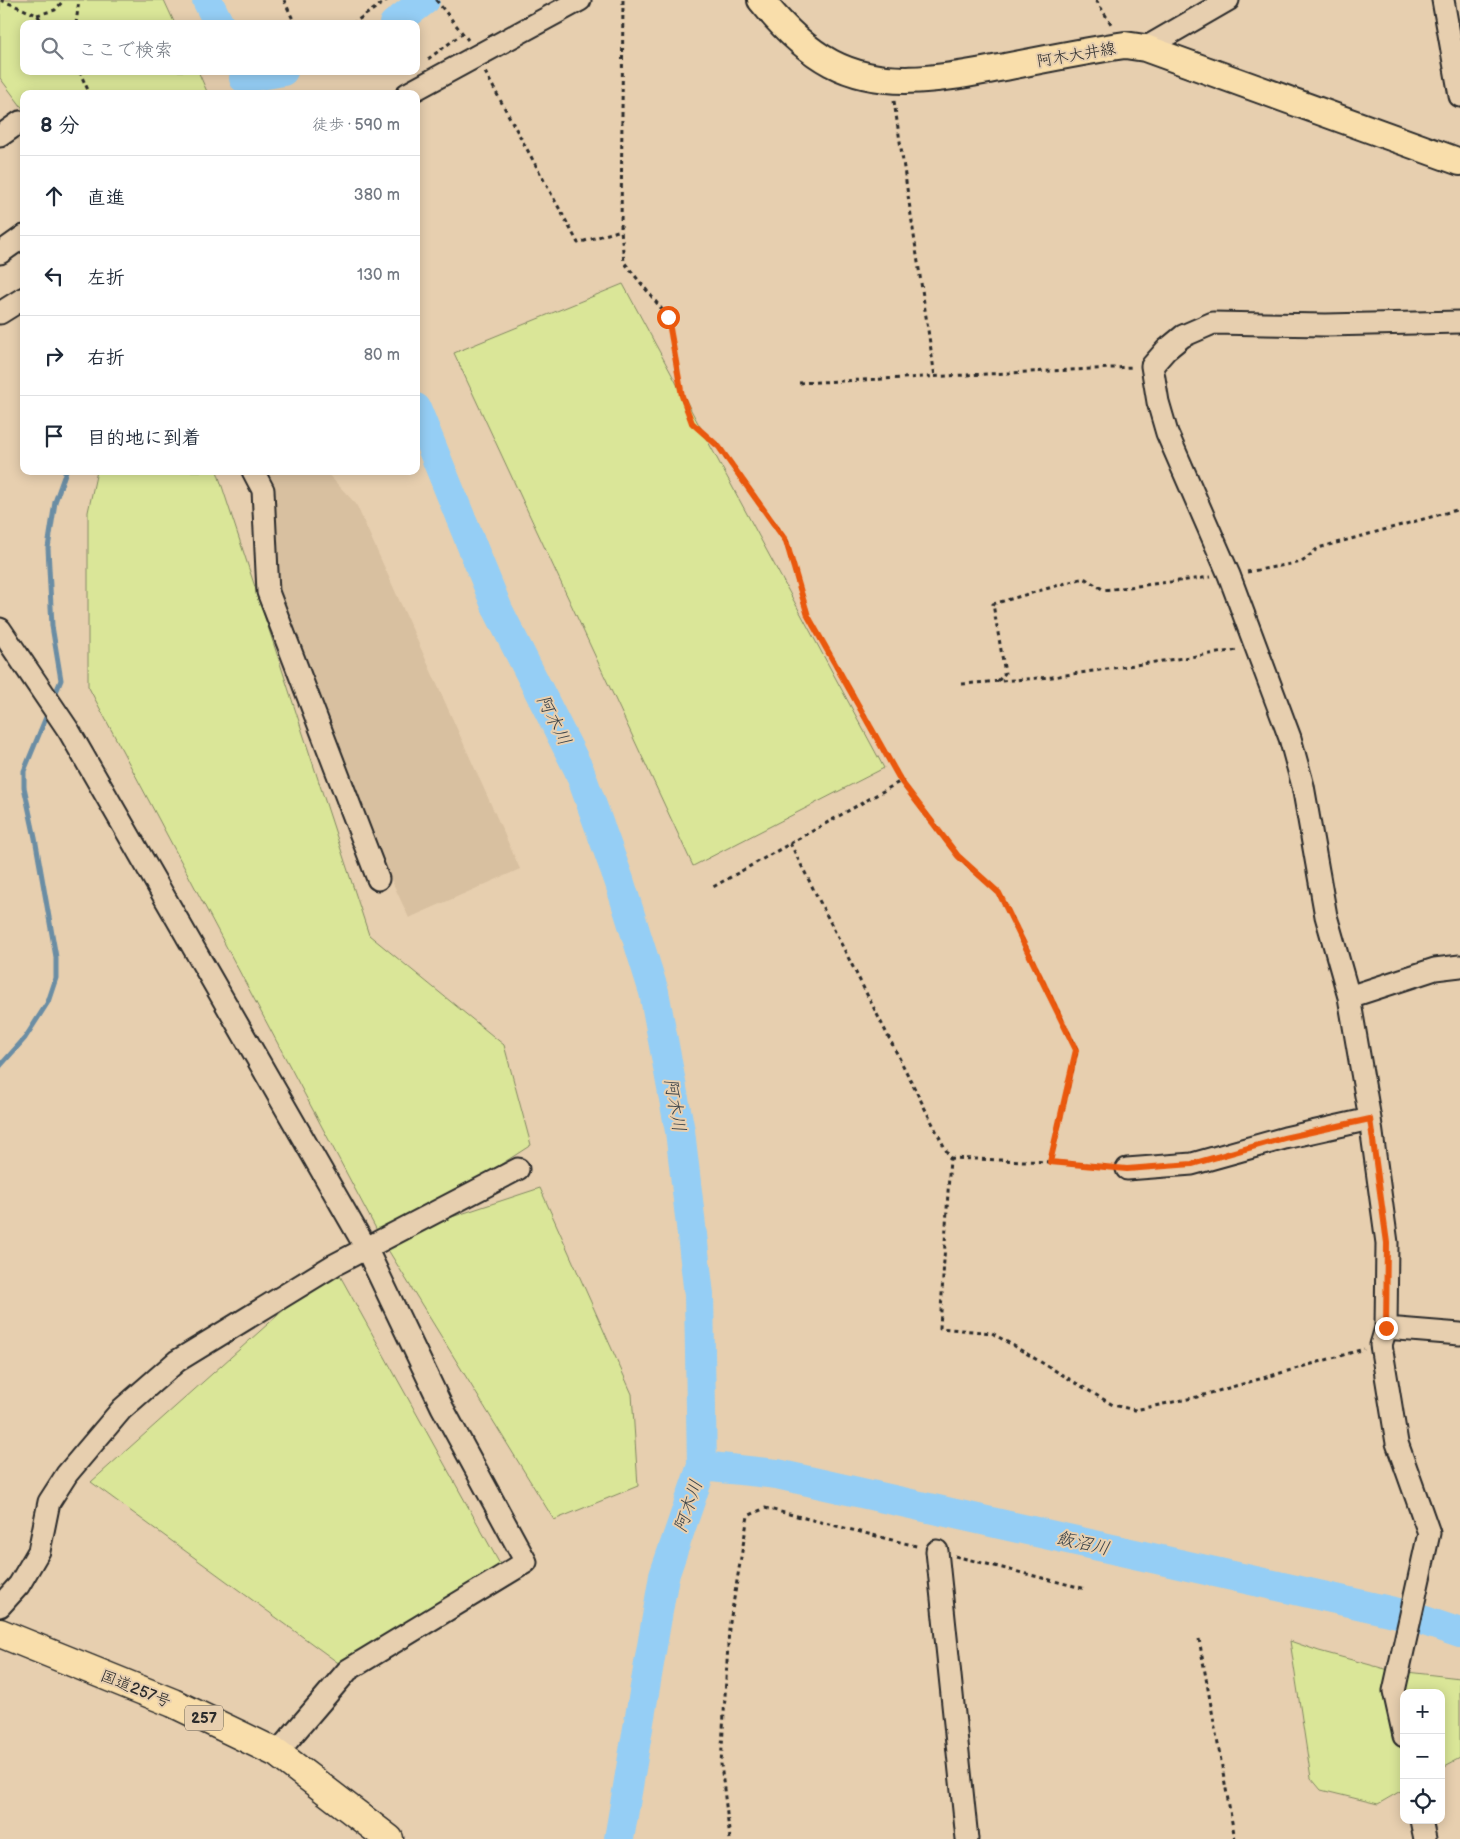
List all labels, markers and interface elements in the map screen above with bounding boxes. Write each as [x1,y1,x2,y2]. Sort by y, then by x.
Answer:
search box [20,20,420,75]
icon: search [38,34,66,62]
text: ここで検索 [78,39,173,62]
street label: 阿木大井線 [1035,39,1117,72]
text: 8 分 [40,113,79,138]
text: 徒歩 · 590 m [312,116,400,135]
icon: ahead [40,182,68,210]
text: 380 m [354,186,400,205]
text: 直進 [87,187,125,210]
icon: left [40,262,68,290]
text: 130 m [357,266,400,285]
text: 左折 [87,267,125,290]
route start [657,306,680,329]
icon: right [40,342,68,370]
text: 80 m [364,346,400,365]
text: 右折 [87,347,125,370]
icon: arrive [40,422,68,450]
text: 目的地に到着 [87,427,201,450]
water label: 阿木川 [532,691,575,749]
water label: 阿木川 [659,1077,690,1133]
route end [1375,1317,1398,1340]
water label: 阿木川 [670,1477,707,1535]
water label: 飯沼川 [1054,1527,1112,1560]
street label: 国道257号 [97,1667,174,1712]
map controls [1400,1689,1445,1824]
button: + [1400,1689,1445,1734]
road number: 257 [185,1706,223,1730]
button: − [1400,1734,1445,1779]
button: locate [1400,1779,1445,1824]

